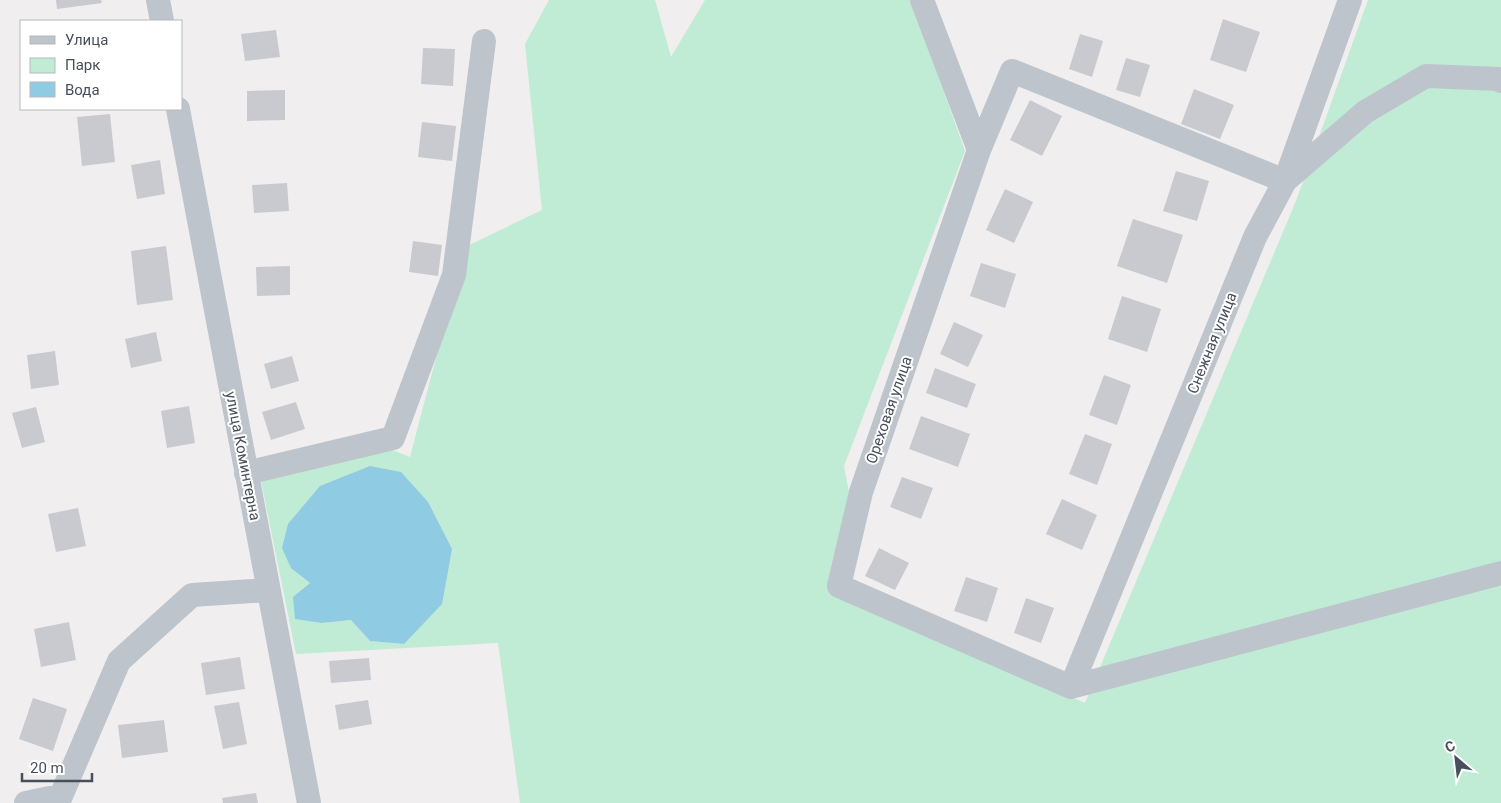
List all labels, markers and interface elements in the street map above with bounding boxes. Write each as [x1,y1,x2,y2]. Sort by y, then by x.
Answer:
legend [20,20,182,110]
text: Улица [65,31,108,49]
text: Парк [65,56,100,74]
text: Вода [65,81,100,99]
street label: Снежная улица [1183,290,1241,396]
street label: Ореховая улица [862,354,916,466]
street label: улица Коминтерна [222,390,264,522]
north arrow [1431,733,1481,783]
text: С [1442,737,1458,756]
scale bar [22,750,92,782]
text: 20 m [30,759,64,777]

